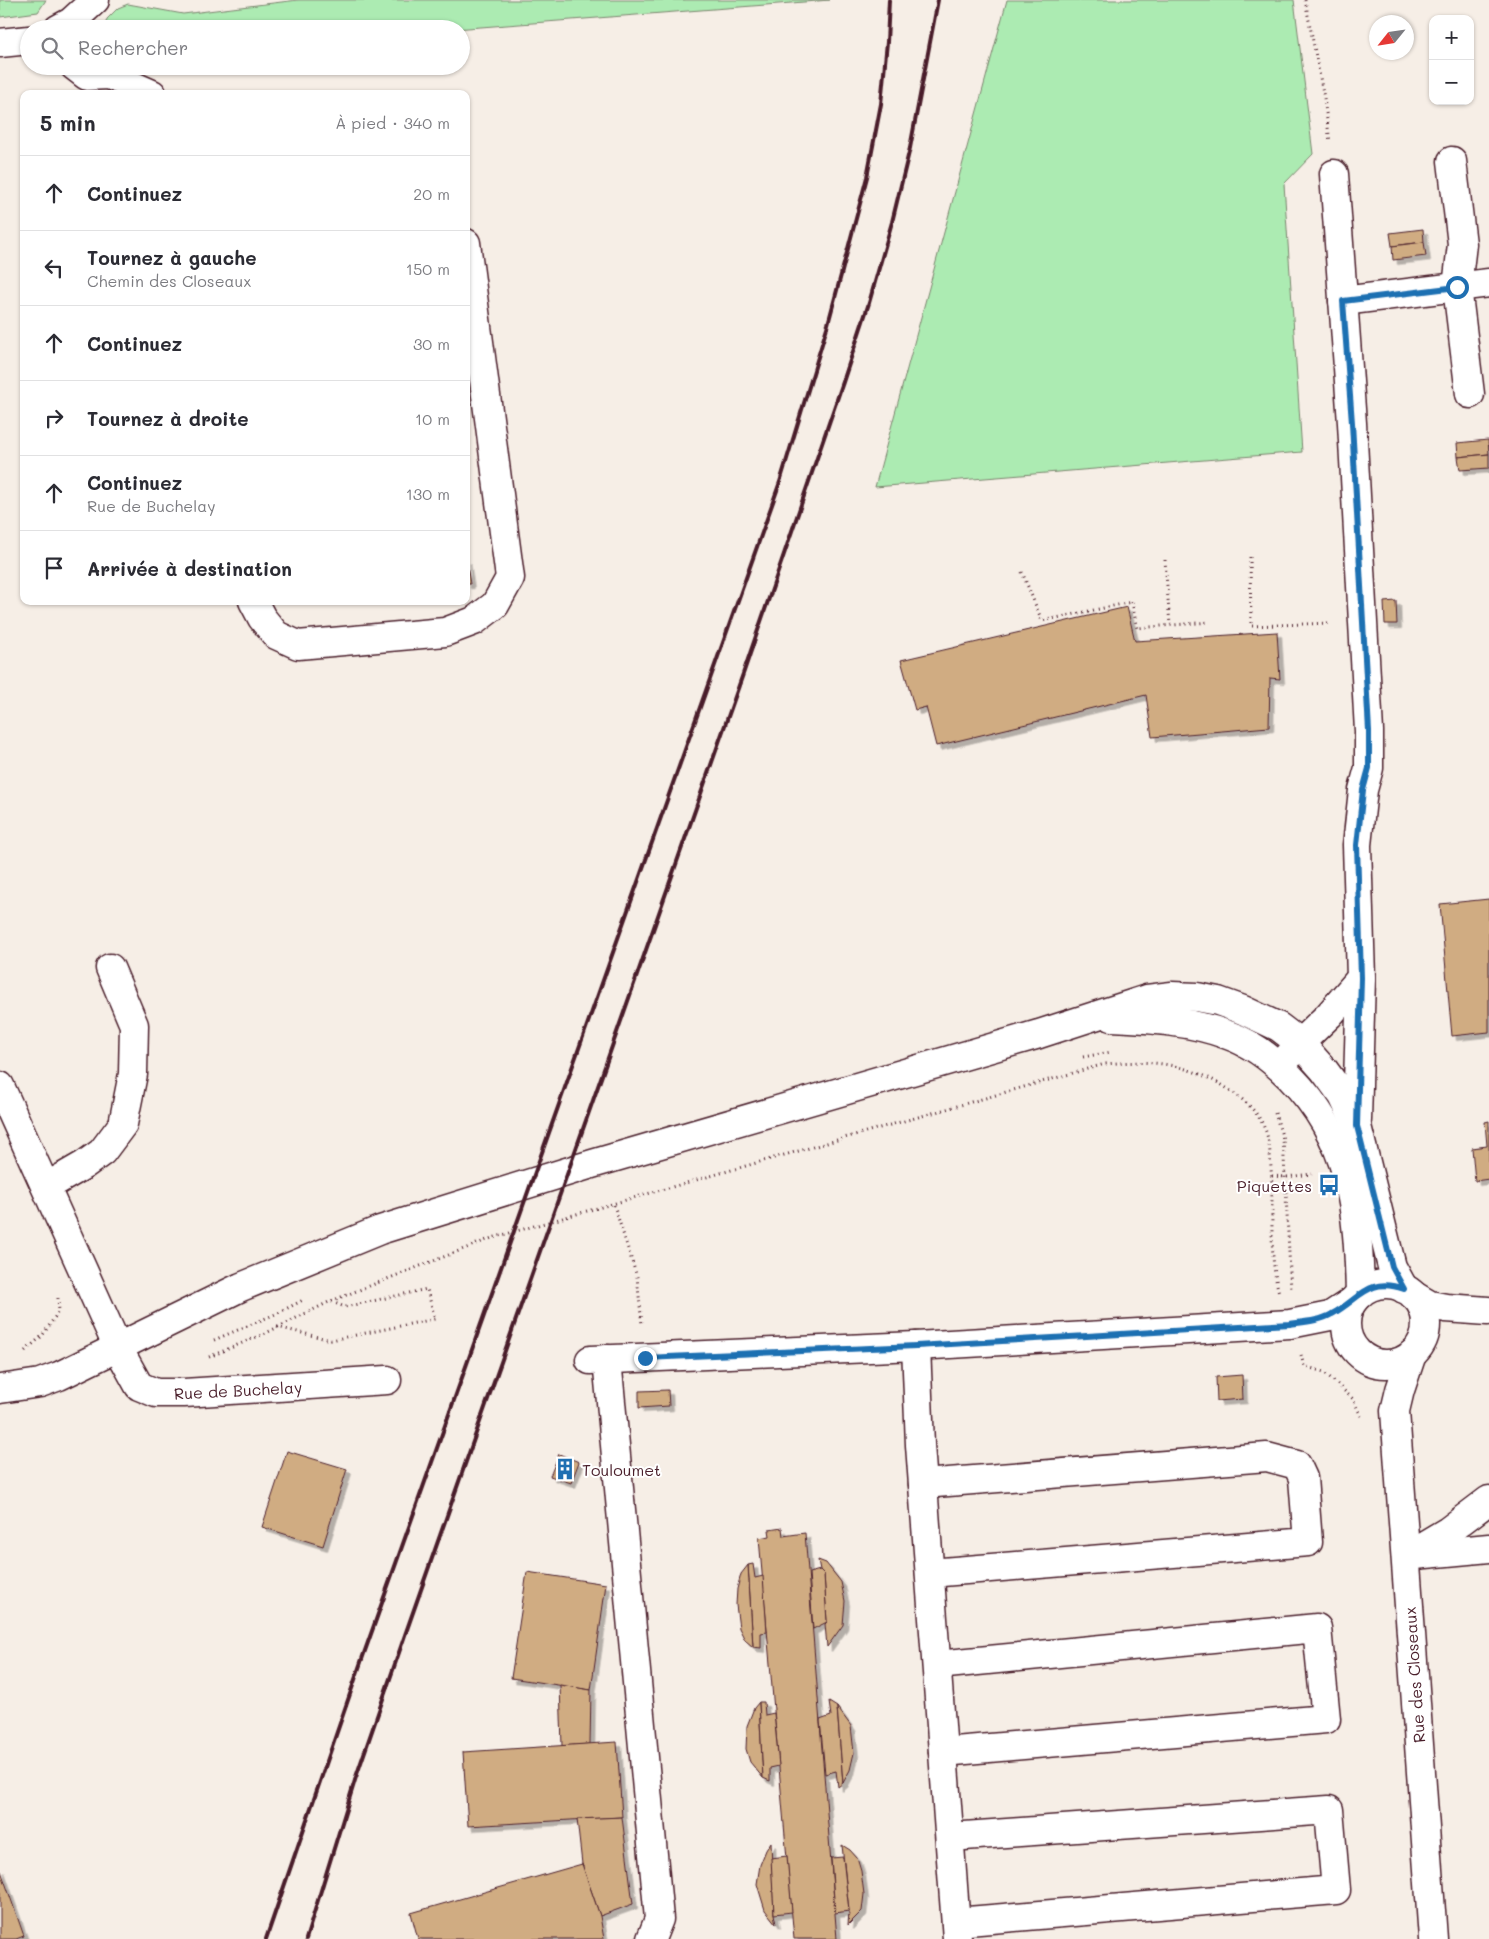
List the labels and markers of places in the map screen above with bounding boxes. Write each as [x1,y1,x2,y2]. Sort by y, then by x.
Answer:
bus stop icon: Piquettes [1316,1172,1342,1198]
place label: Piquettes [1237,1175,1312,1196]
building icon: Touloumet [552,1456,578,1482]
place label: Touloumet [582,1459,661,1480]

